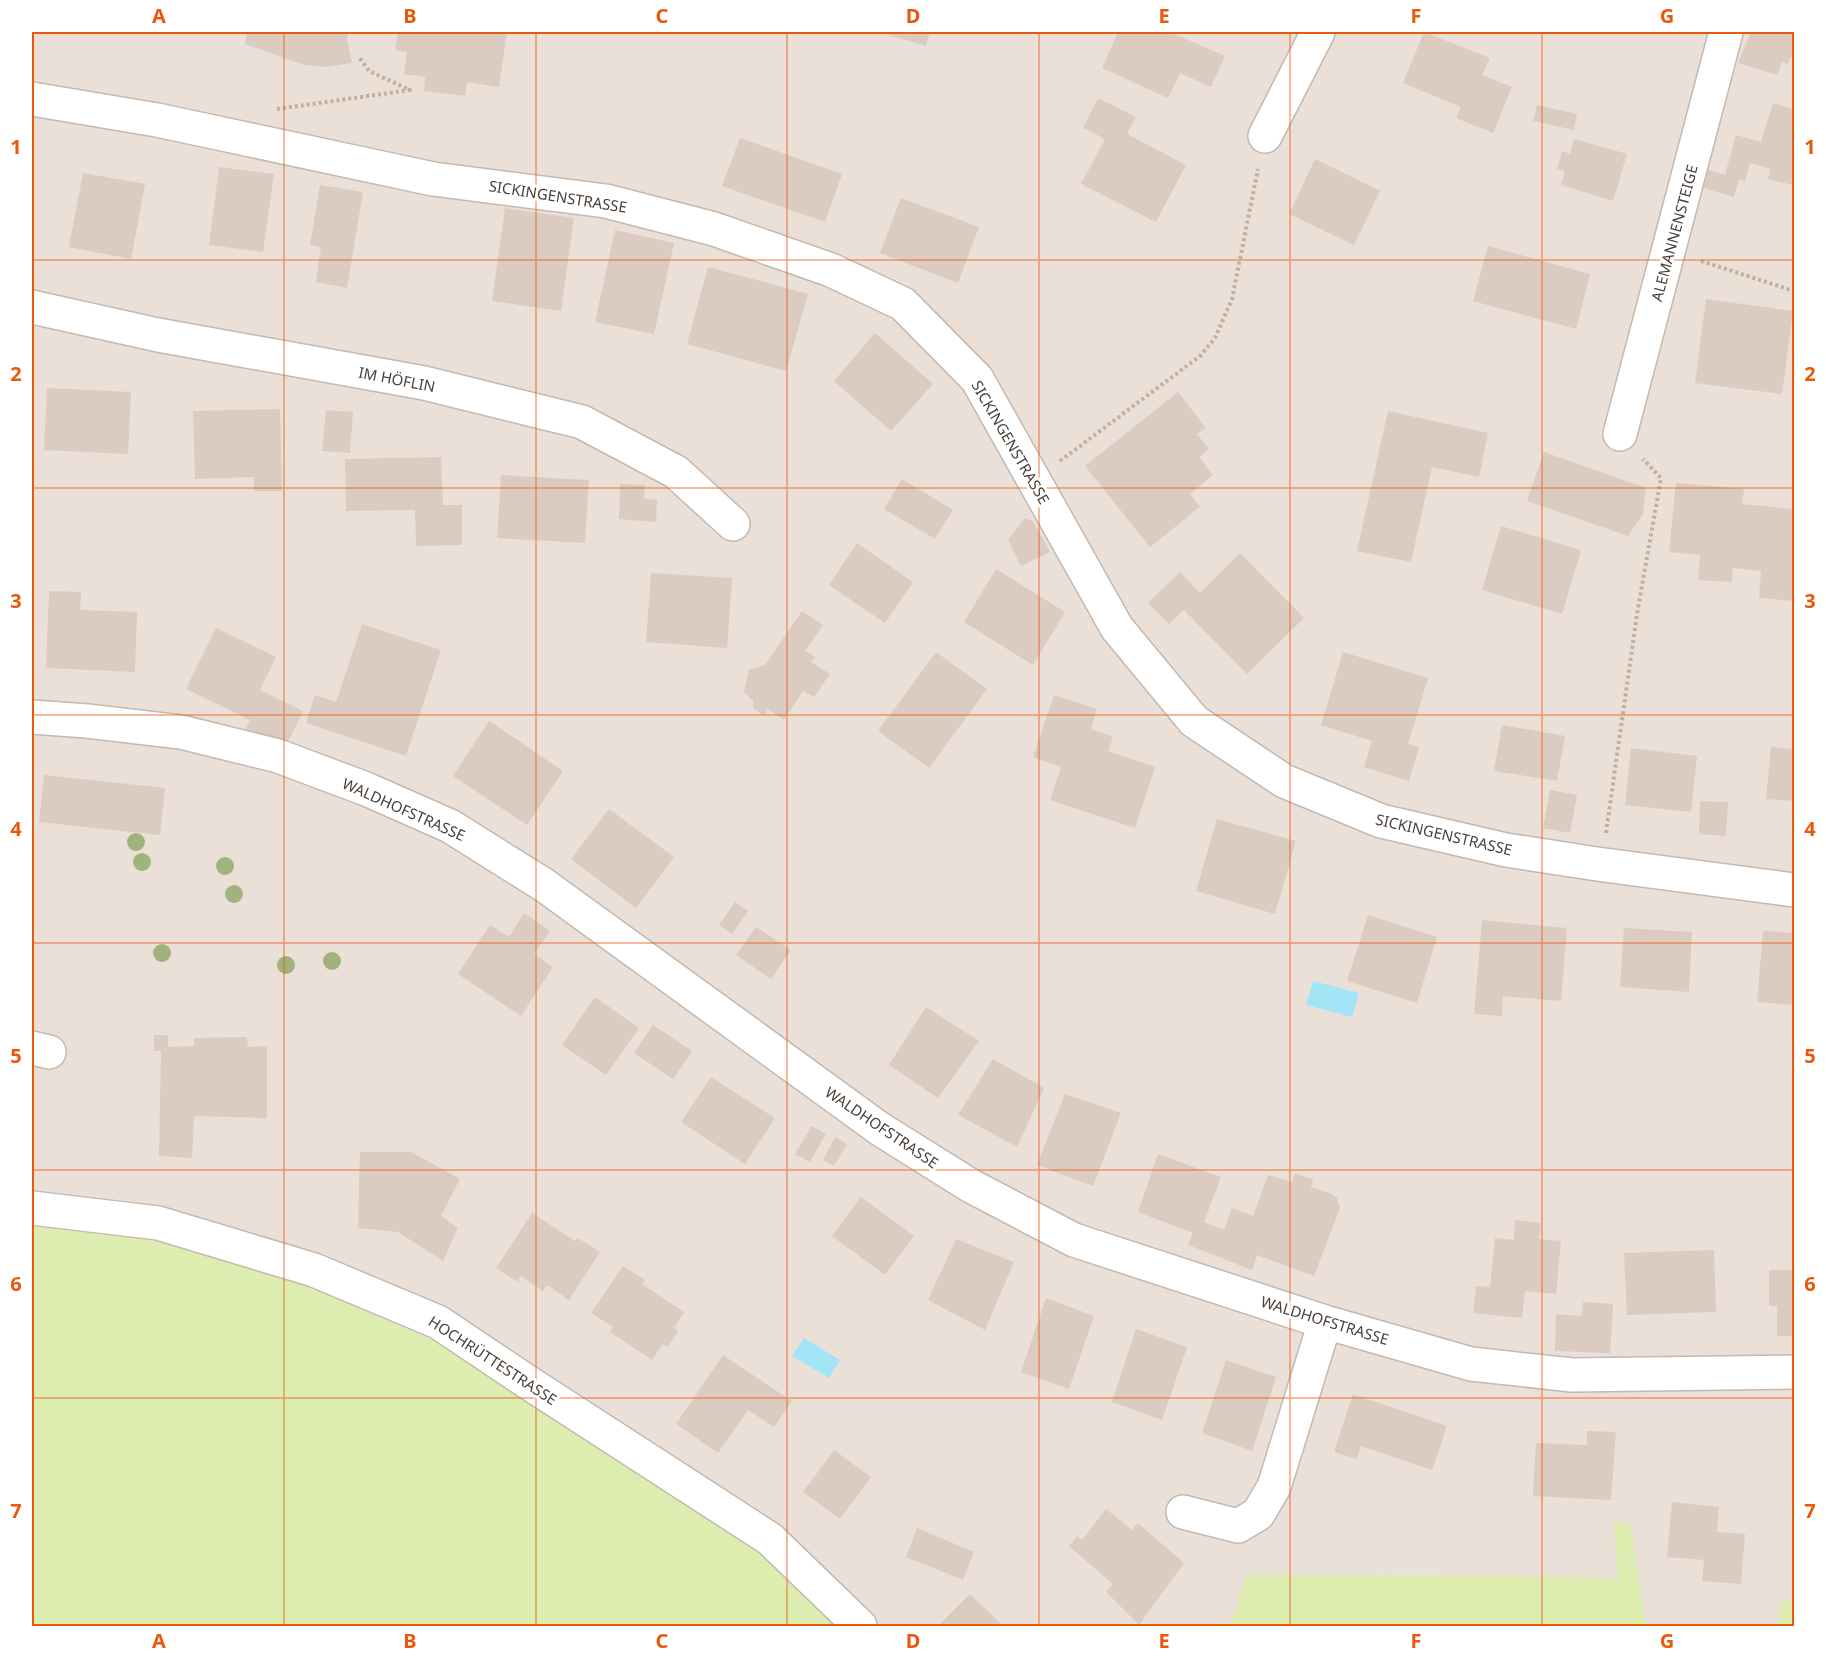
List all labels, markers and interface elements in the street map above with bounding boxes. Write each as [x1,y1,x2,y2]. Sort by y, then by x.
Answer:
text: A [152,2,166,29]
text: B [403,2,417,29]
text: C [656,2,669,29]
text: D [906,2,920,29]
text: E [1158,2,1170,29]
text: F [1411,2,1421,29]
text: G [1660,2,1674,29]
text: 1 [10,133,22,160]
text: 1 [1804,133,1816,160]
street label: ALEMANNENSTEIGE [1646,162,1702,304]
street label: SICKINGENSTRASSE [488,175,628,217]
text: 2 [10,360,22,387]
text: 2 [1804,360,1816,387]
street label: IM HÖFLIN [357,362,437,396]
street label: SICKINGENSTRASSE [967,377,1055,507]
text: 3 [10,587,22,614]
text: 3 [1804,587,1816,614]
street label: WALDHOFSTRASSE [339,773,469,845]
street label: SICKINGENSTRASSE [1374,809,1514,859]
text: 4 [10,815,22,842]
text: 4 [1804,815,1816,842]
text: 5 [10,1042,22,1069]
text: 5 [1804,1042,1816,1069]
street label: WALDHOFSTRASSE [821,1082,943,1172]
text: 6 [10,1270,22,1297]
text: 6 [1804,1270,1816,1297]
street label: WALDHOFSTRASSE [1259,1291,1391,1349]
street label: HOCHRÜTTESTRASSE [425,1311,561,1409]
text: 7 [10,1497,22,1524]
text: 7 [1804,1497,1816,1524]
text: A [152,1627,166,1654]
text: B [403,1627,417,1654]
text: C [656,1627,669,1654]
text: D [906,1627,920,1654]
text: E [1158,1627,1170,1654]
text: F [1411,1627,1421,1654]
text: G [1660,1627,1674,1654]

